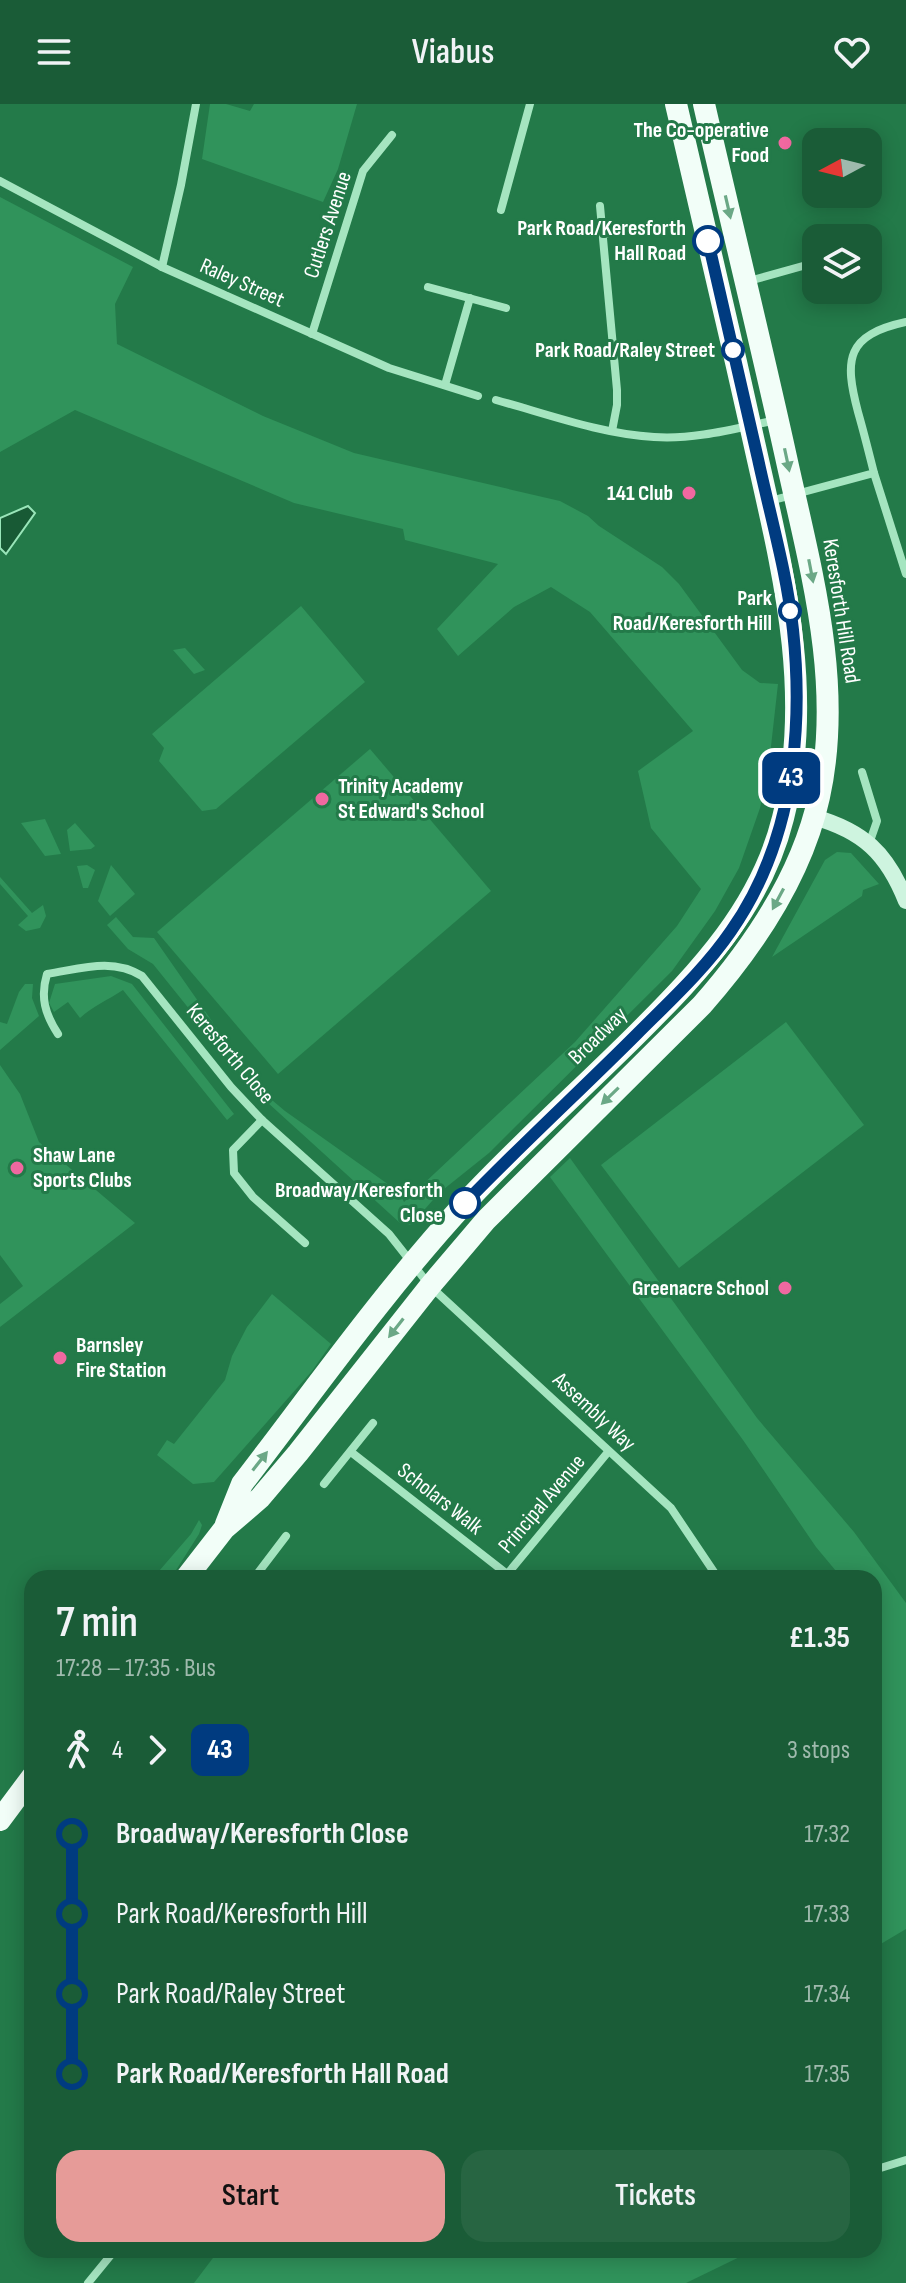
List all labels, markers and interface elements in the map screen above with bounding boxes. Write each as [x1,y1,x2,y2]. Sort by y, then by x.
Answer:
icon: menu [32,30,76,74]
icon: heart [830,30,874,74]
text: Viabus [412,31,494,74]
place label: The Co-operative Food [634,117,769,169]
north arrow [802,128,882,208]
map controls [802,128,882,304]
marker: The Co-operative Food [776,134,794,152]
street label: Cutlers Avenue [298,168,358,282]
one-way arrow [722,195,735,220]
place label: Park Road/Keresforth Hall Road [517,215,686,267]
button: layers [802,224,882,304]
marker: Park Road/Keresforth Hall Road [693,226,723,256]
street label: Raley Street [196,252,289,314]
place label: Park Road/Raley Street [535,337,715,364]
marker: Park Road/Raley Street [722,339,744,361]
one-way arrow [781,448,794,473]
place label: 141 Club [607,480,673,507]
marker: 141 Club [680,484,698,502]
street label: Keresforth Hill Road [816,537,866,685]
one-way arrow [805,559,818,584]
place label: Park Road/Keresforth Hill [613,585,773,637]
marker: Park Road/Keresforth Hill [779,600,801,622]
line badge: 43 [755,752,827,804]
text: 43 [778,761,804,794]
place label: Trinity Academy St Edward's School [338,773,484,825]
marker: Trinity Academy St Edward's School [313,790,331,808]
one-way arrow [771,888,784,911]
street label: Keresforth Close [180,998,280,1110]
street label: Broadway [563,1001,633,1071]
one-way arrow [601,1086,620,1104]
place label: Shaw Lane Sports Clubs [33,1142,132,1194]
marker: Shaw Lane Sports Clubs [8,1159,26,1177]
place label: Broadway/Keresforth Close [275,1177,443,1229]
marker: Broadway/Keresforth Close [450,1188,480,1218]
place label: Greenacre School [632,1275,769,1302]
marker: Greenacre School [776,1279,794,1297]
one-way arrow [388,1318,405,1338]
place label: Barnsley Fire Station [76,1332,166,1384]
marker: Barnsley Fire Station [51,1349,69,1367]
street label: Assembly Way [546,1366,642,1458]
street label: Principal Avenue [493,1449,591,1559]
one-way arrow [251,1450,267,1471]
street label: Scholars Walk [392,1457,489,1541]
text: 7 min [56,1596,138,1649]
text: £1.35 [789,1620,850,1656]
text: 17:28 – 17:35 · Bus [56,1653,216,1684]
icon: walk [56,1728,100,1772]
icon: forward [135,1728,179,1772]
text: 43 [207,1733,233,1766]
text: 4 [112,1735,123,1766]
text: 3 stops [787,1735,850,1766]
text: Broadway/Keresforth Close [116,1816,409,1852]
text: 17:32 [804,1819,850,1850]
text: Park Road/Keresforth Hill [116,1896,368,1932]
text: 17:33 [804,1899,850,1930]
text: Park Road/Raley Street [116,1976,345,2012]
text: 17:34 [804,1979,850,2010]
text: Park Road/Keresforth Hall Road [116,2056,449,2092]
text: 17:35 [804,2059,850,2090]
button: Start [56,2150,445,2242]
button: Tickets [461,2150,850,2242]

